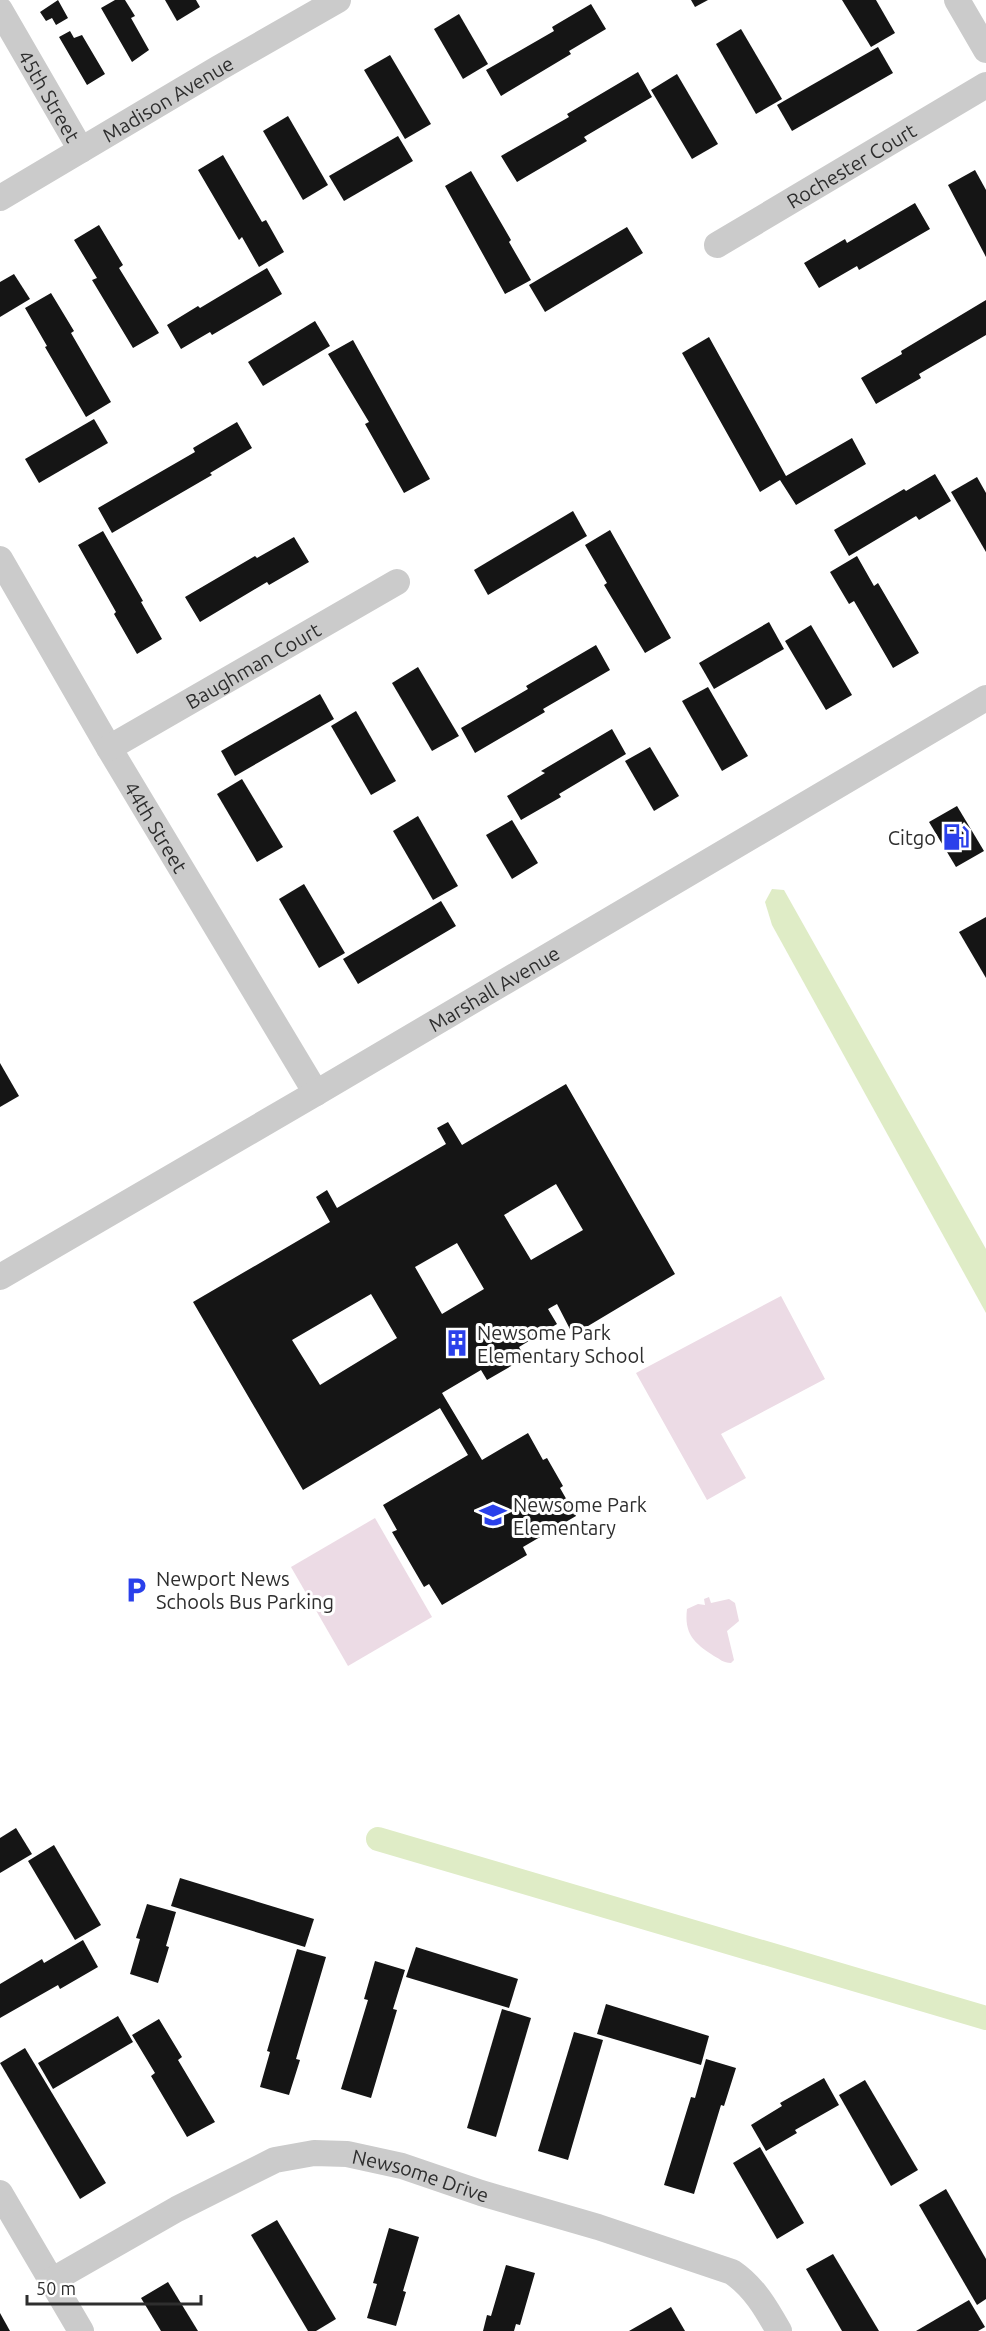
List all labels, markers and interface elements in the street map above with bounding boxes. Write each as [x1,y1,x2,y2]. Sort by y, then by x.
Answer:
street label: 45th Street [14,46,85,146]
street label: Madison Avenue [98,51,237,146]
street label: Rochester Court [782,118,920,213]
street label: Baughman Court [181,617,324,713]
street label: 44th Street [120,777,192,877]
fuel station icon: Citgo [941,822,971,852]
place label: Citgo [888,826,936,849]
street label: Marshall Avenue [424,941,563,1036]
place label: Newsome Park Elementary School [477,1321,644,1367]
building icon: Newsome Park Elementary School [442,1328,472,1358]
place label: Newsome Park Elementary [513,1493,647,1539]
school or university icon: Newsome Park Elementary [478,1500,508,1530]
place label: Newport News Schools Bus Parking [156,1567,334,1613]
parking icon: Newport News Schools Bus Parking [121,1575,151,1605]
street label: Newsome Drive [350,2144,492,2206]
scale bar [27,2268,201,2306]
text: 50 m [36,2278,76,2298]

